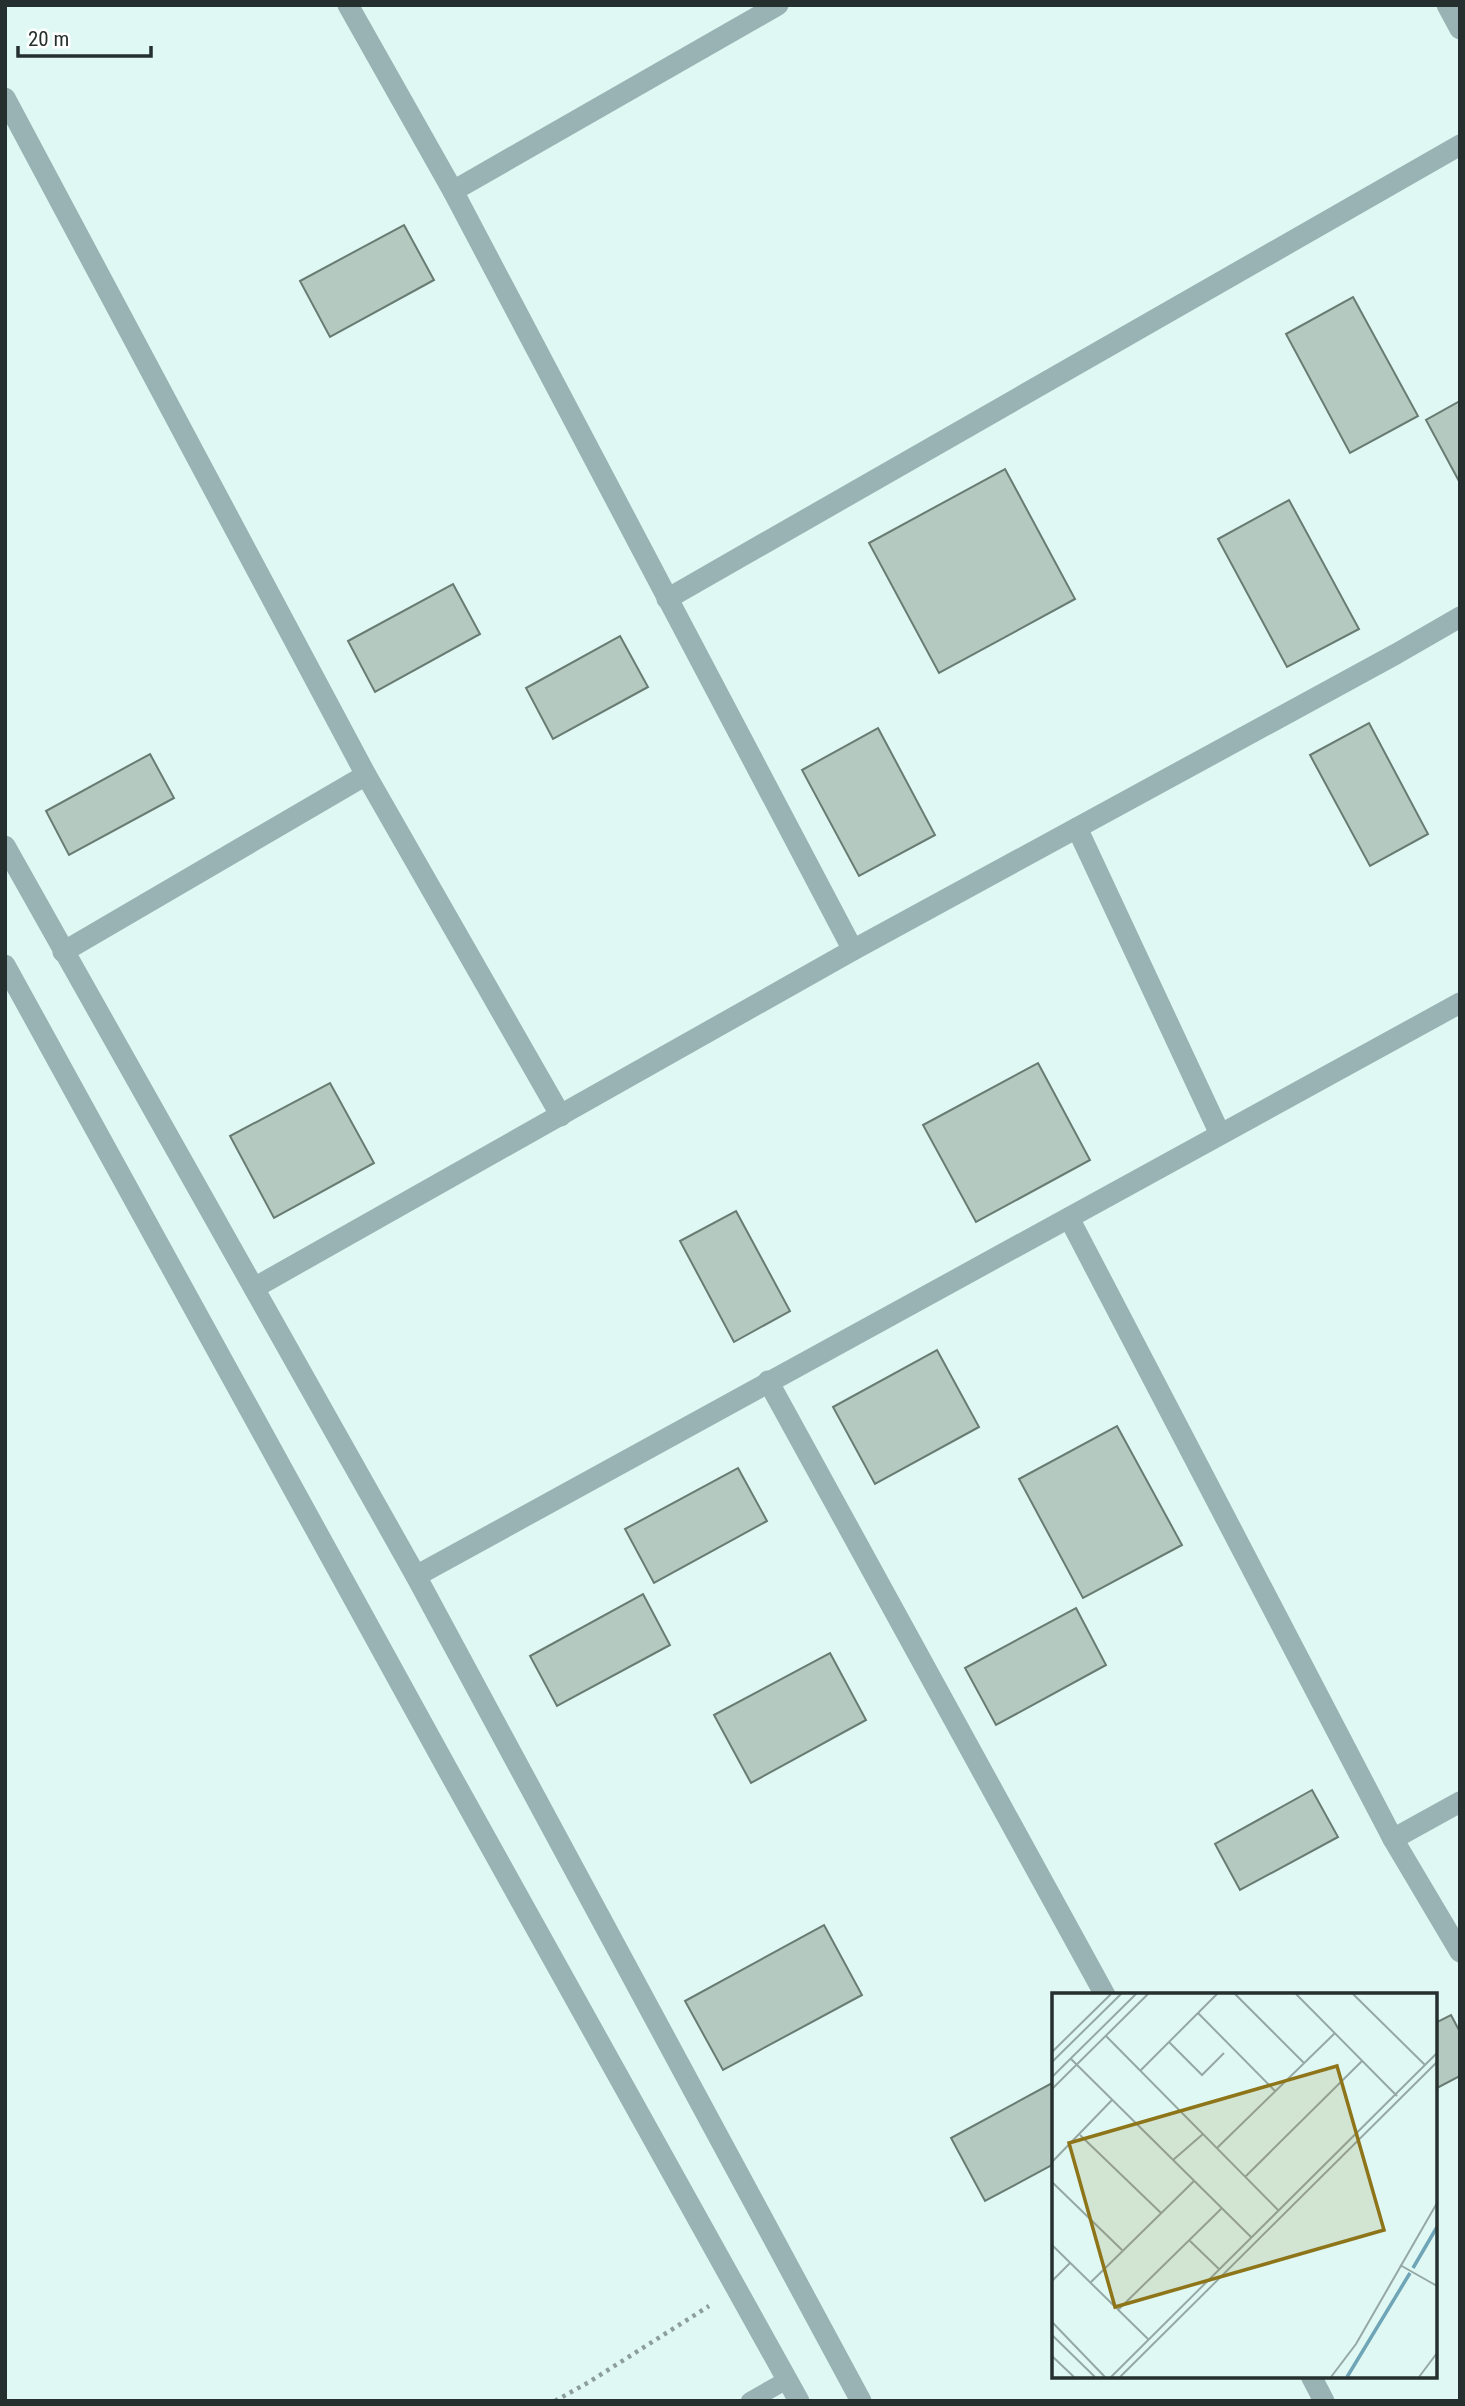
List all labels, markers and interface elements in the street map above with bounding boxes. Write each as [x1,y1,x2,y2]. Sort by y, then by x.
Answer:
scale bar [18,14,150,58]
text: 20 m [28,27,69,51]
inset map [1052,1993,1437,2378]

